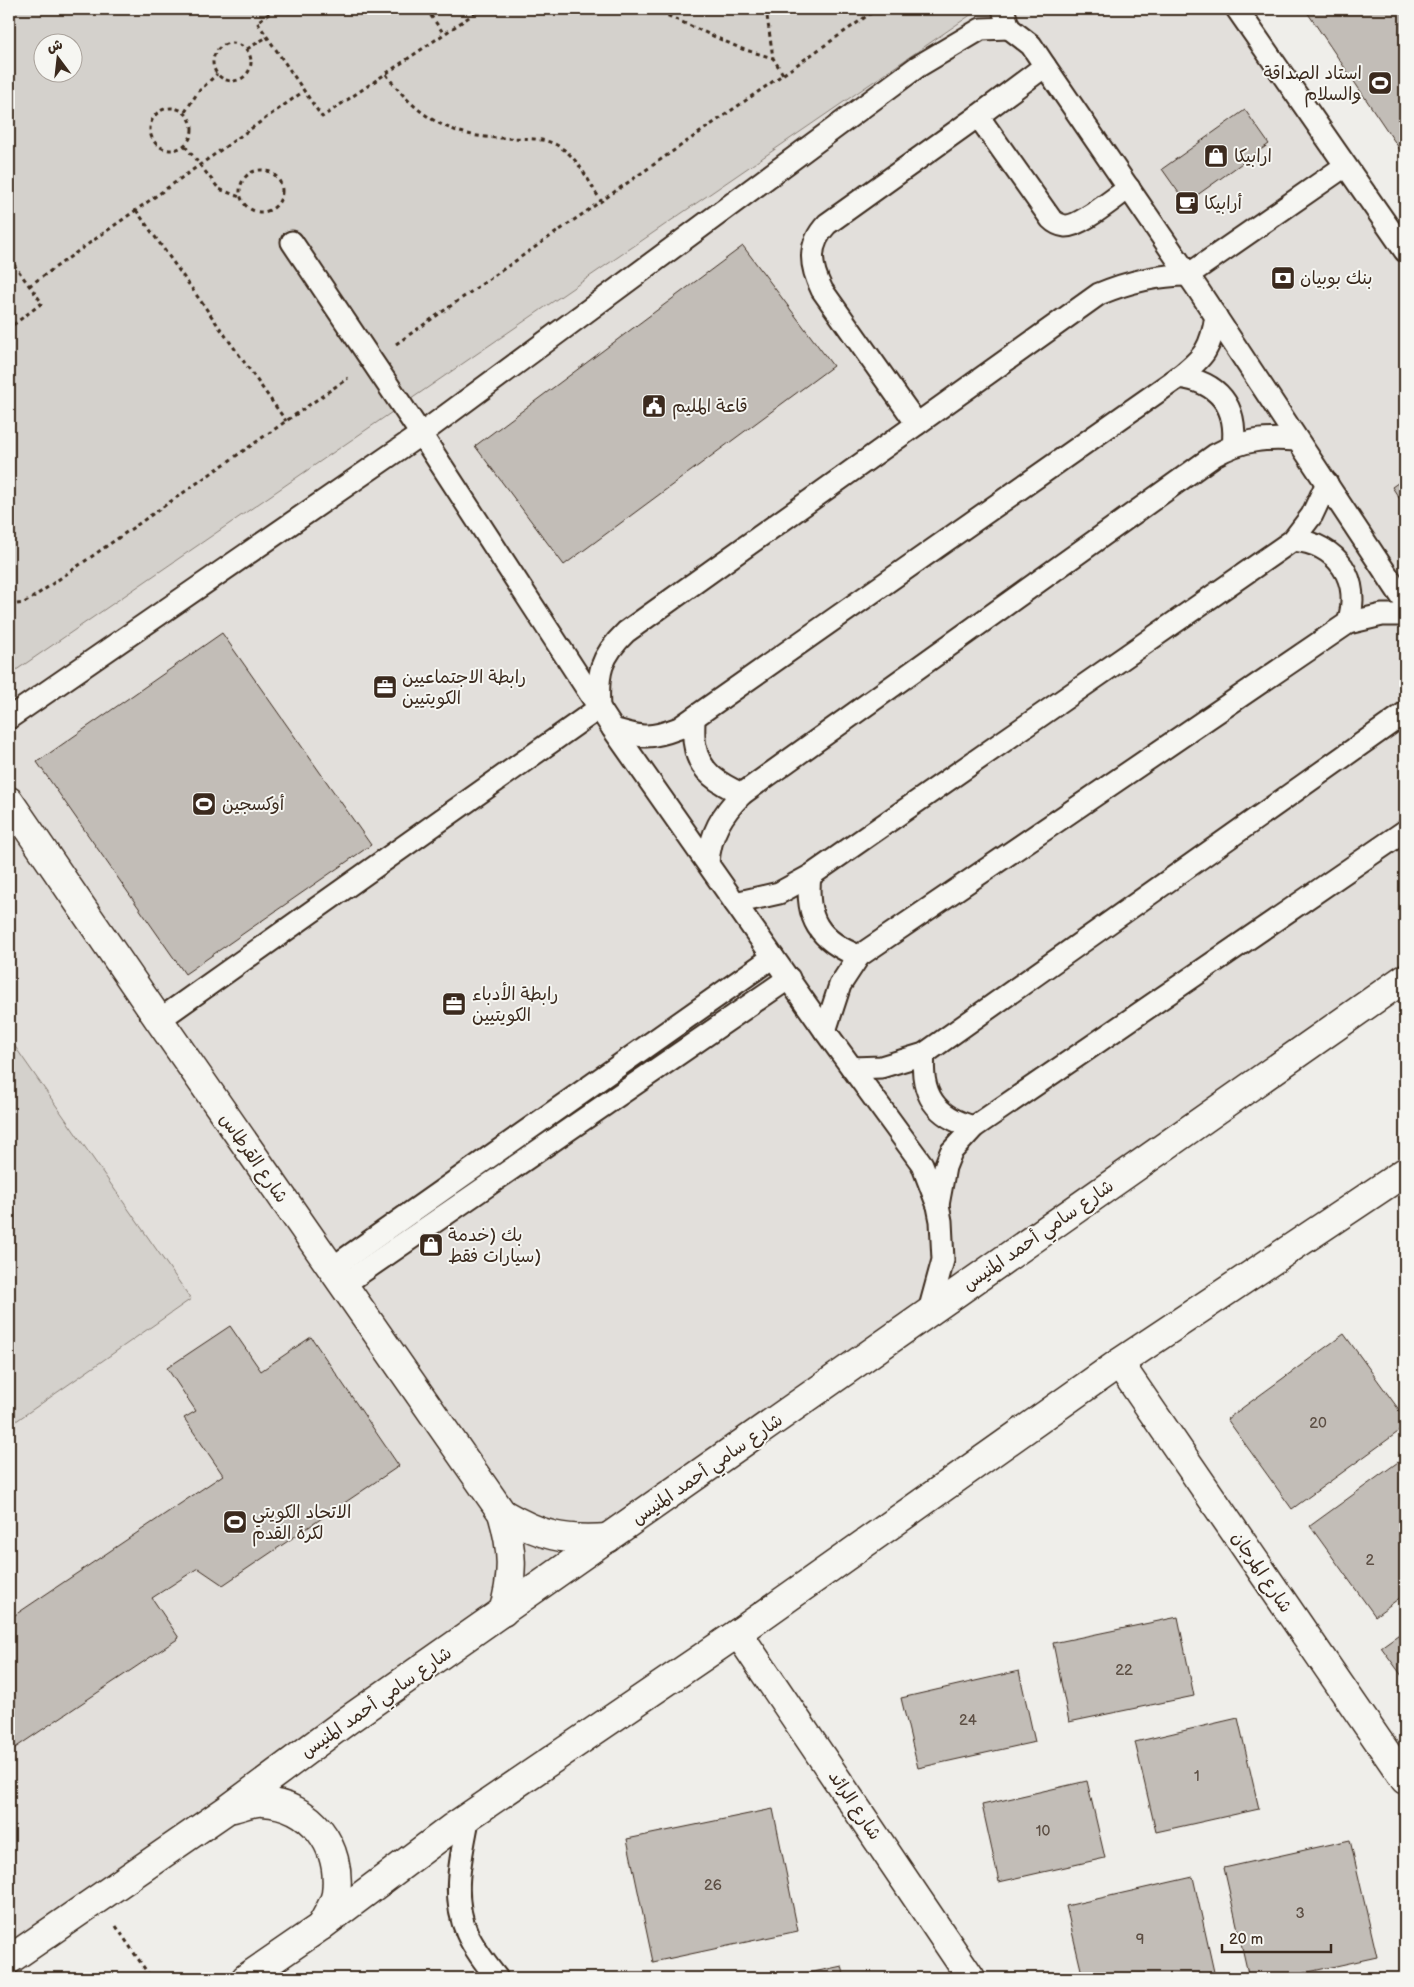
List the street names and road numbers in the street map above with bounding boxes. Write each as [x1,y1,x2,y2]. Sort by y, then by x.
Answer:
street label: شارع القرطاس [214,1109,292,1208]
street label: شارع سامي أحمد المنيس [959,1175,1121,1299]
street label: شارع سامي أحمد المنيس [628,1409,790,1533]
street label: شارع المرجان [1226,1528,1296,1617]
street label: شارع سامي أحمد المنيس [297,1642,459,1766]
street label: شارع الرائد [823,1767,885,1845]

